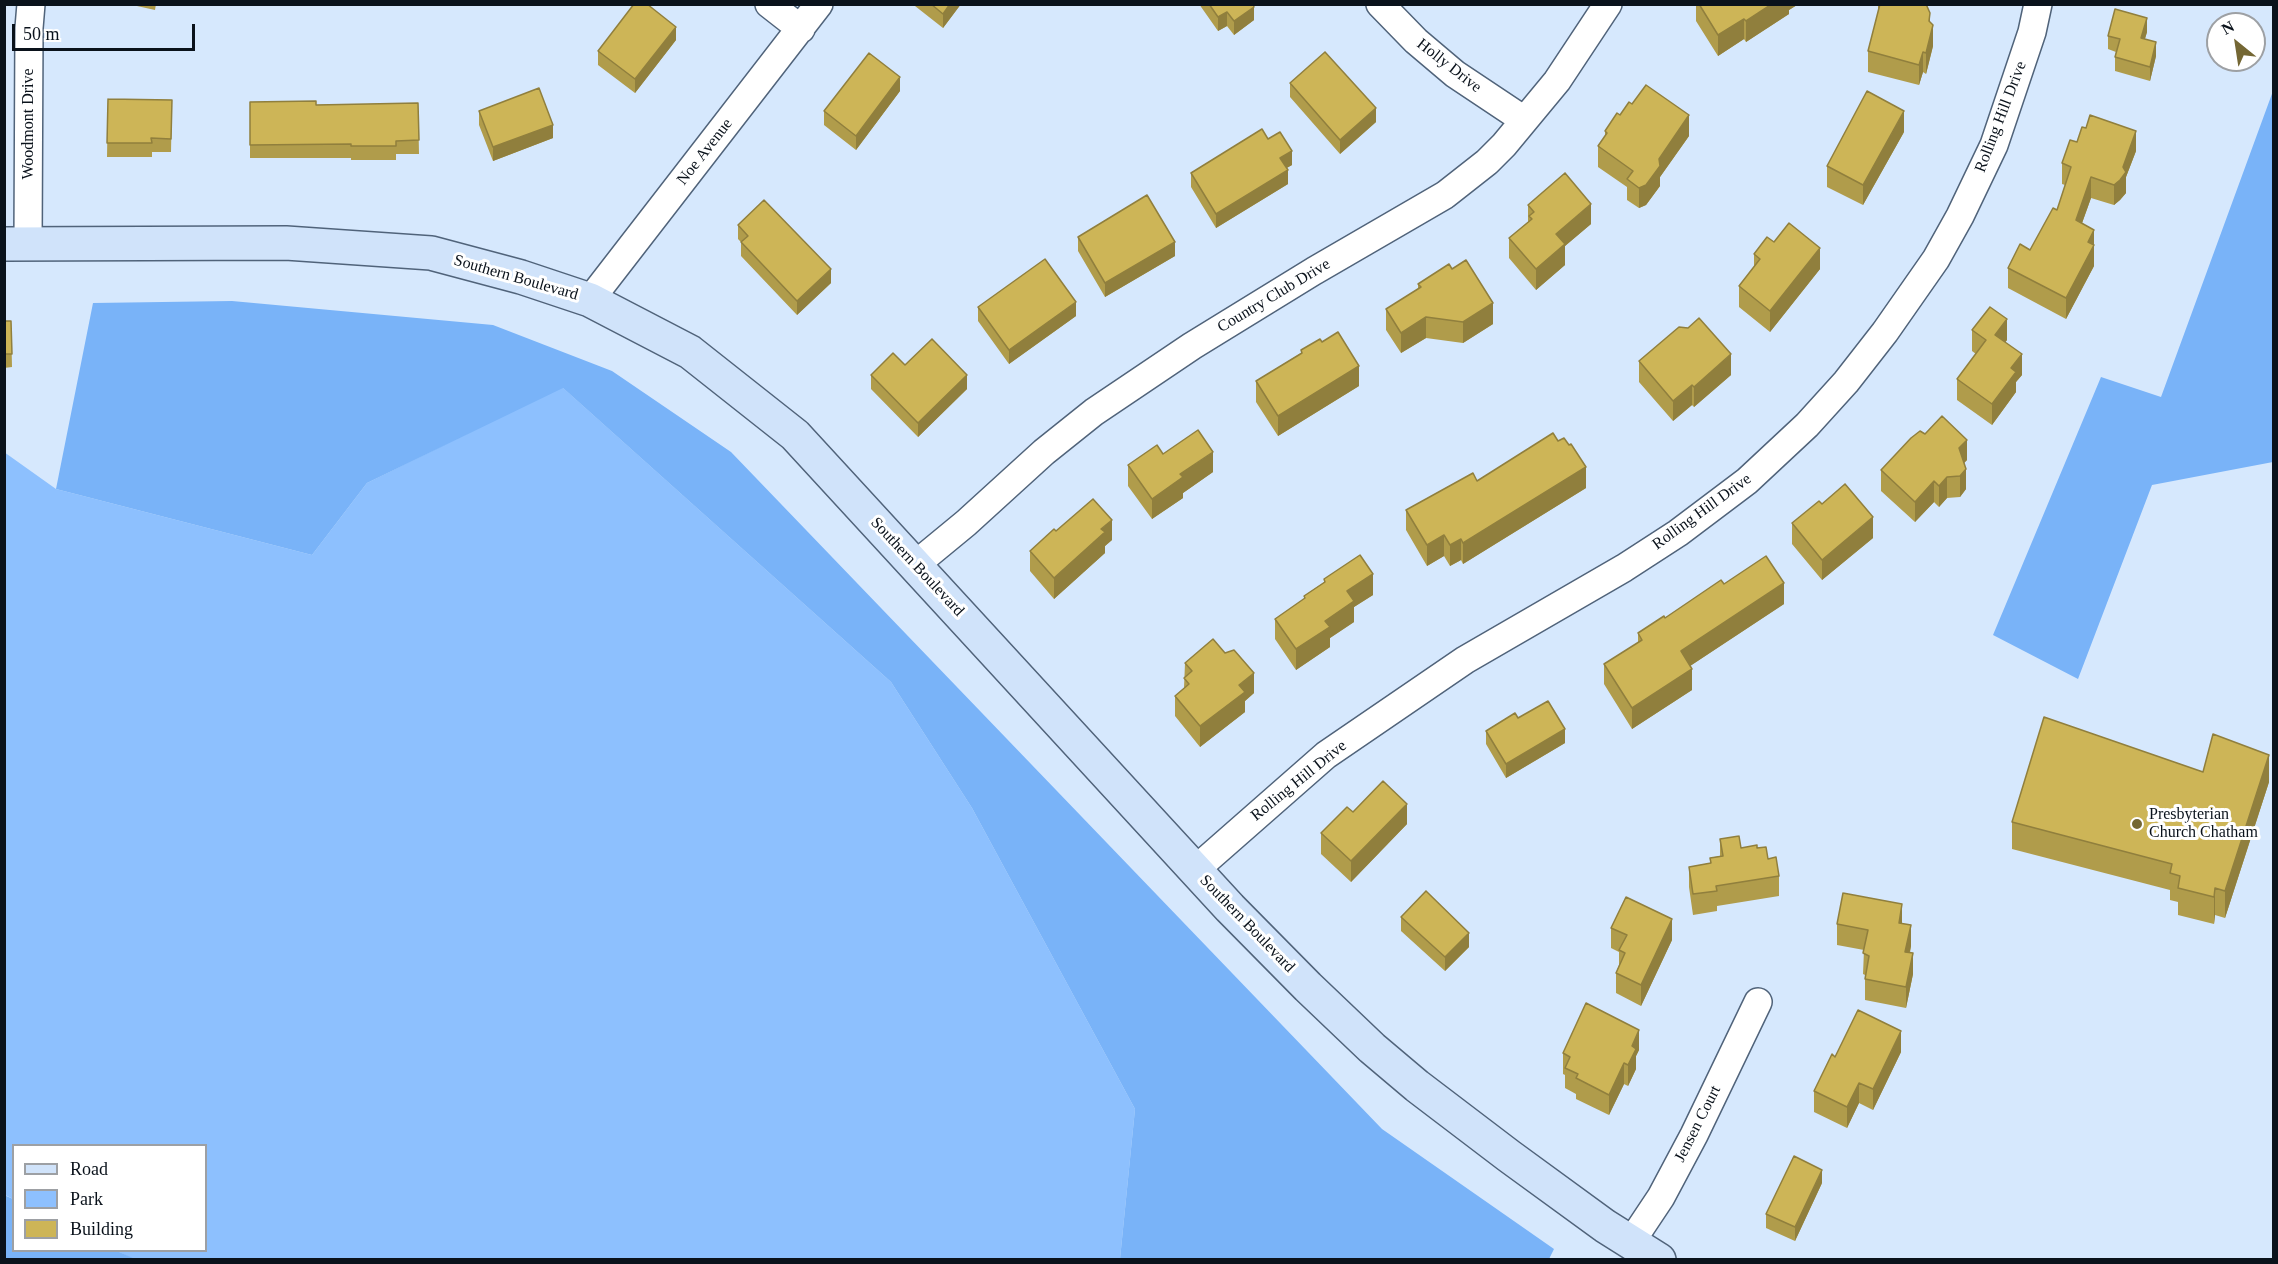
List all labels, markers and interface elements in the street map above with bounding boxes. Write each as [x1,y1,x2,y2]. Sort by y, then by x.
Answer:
scale bar [15,12,198,50]
north arrow [2206,12,2266,72]
text: N [2218,17,2237,38]
text: 50 m [23,24,60,44]
street label: Holly Drive [1413,35,1485,97]
street label: Rolling Hill Drive [1971,59,2031,175]
street label: Woodmont Drive [19,68,39,180]
street label: Noe Avenue [673,115,737,189]
street label: Southern Boulevard [452,251,580,305]
street label: Country Club Drive [1214,255,1334,337]
street label: Rolling Hill Drive [1649,470,1755,554]
street label: Southern Boulevard [866,513,968,621]
street label: Rolling Hill Drive [1247,737,1351,825]
place label: Presbyterian Church Chatham [2149,805,2258,843]
marker: Presbyterian Church Chatham [2130,817,2144,831]
street label: Southern Boulevard [1195,871,1299,977]
street label: Jensen Court [1671,1083,1725,1165]
legend [12,1144,207,1252]
text: Road [70,1159,108,1179]
text: Park [70,1189,103,1209]
text: Building [70,1219,133,1239]

